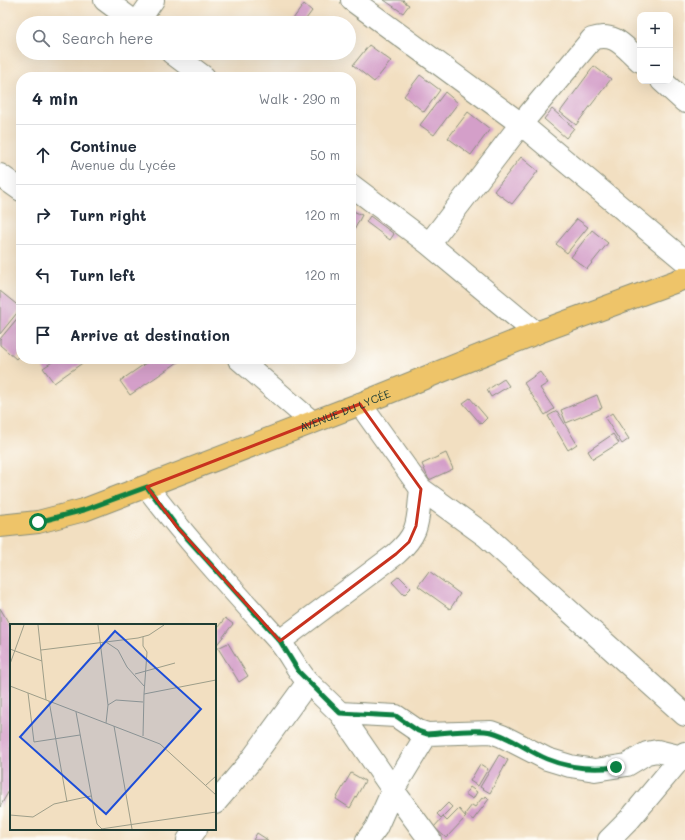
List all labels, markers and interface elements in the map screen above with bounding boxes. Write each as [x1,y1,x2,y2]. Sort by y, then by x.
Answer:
map controls [637,12,673,84]
button: + [637,12,673,48]
search box [16,16,356,60]
icon: search [30,27,52,49]
text: Search here [62,28,153,48]
button: − [637,48,673,84]
text: 4 min [32,87,78,109]
text: Walk · 290 m [259,90,340,107]
text: Continue [70,136,137,156]
icon: ahead [32,144,54,166]
text: 50 m [310,146,340,163]
text: Avenue du Lycée [70,156,176,173]
icon: right [32,204,54,226]
text: Turn right [70,205,147,225]
text: 120 m [304,206,340,223]
icon: left [32,264,54,286]
text: Turn left [70,265,135,285]
text: 120 m [304,266,340,283]
icon: arrive [32,324,54,346]
text: Arrive at destination [70,325,230,345]
street label: AVENUE DU LYCÉE [297,385,392,434]
route start [29,513,47,531]
inset map [10,624,216,830]
route end [607,758,625,776]

